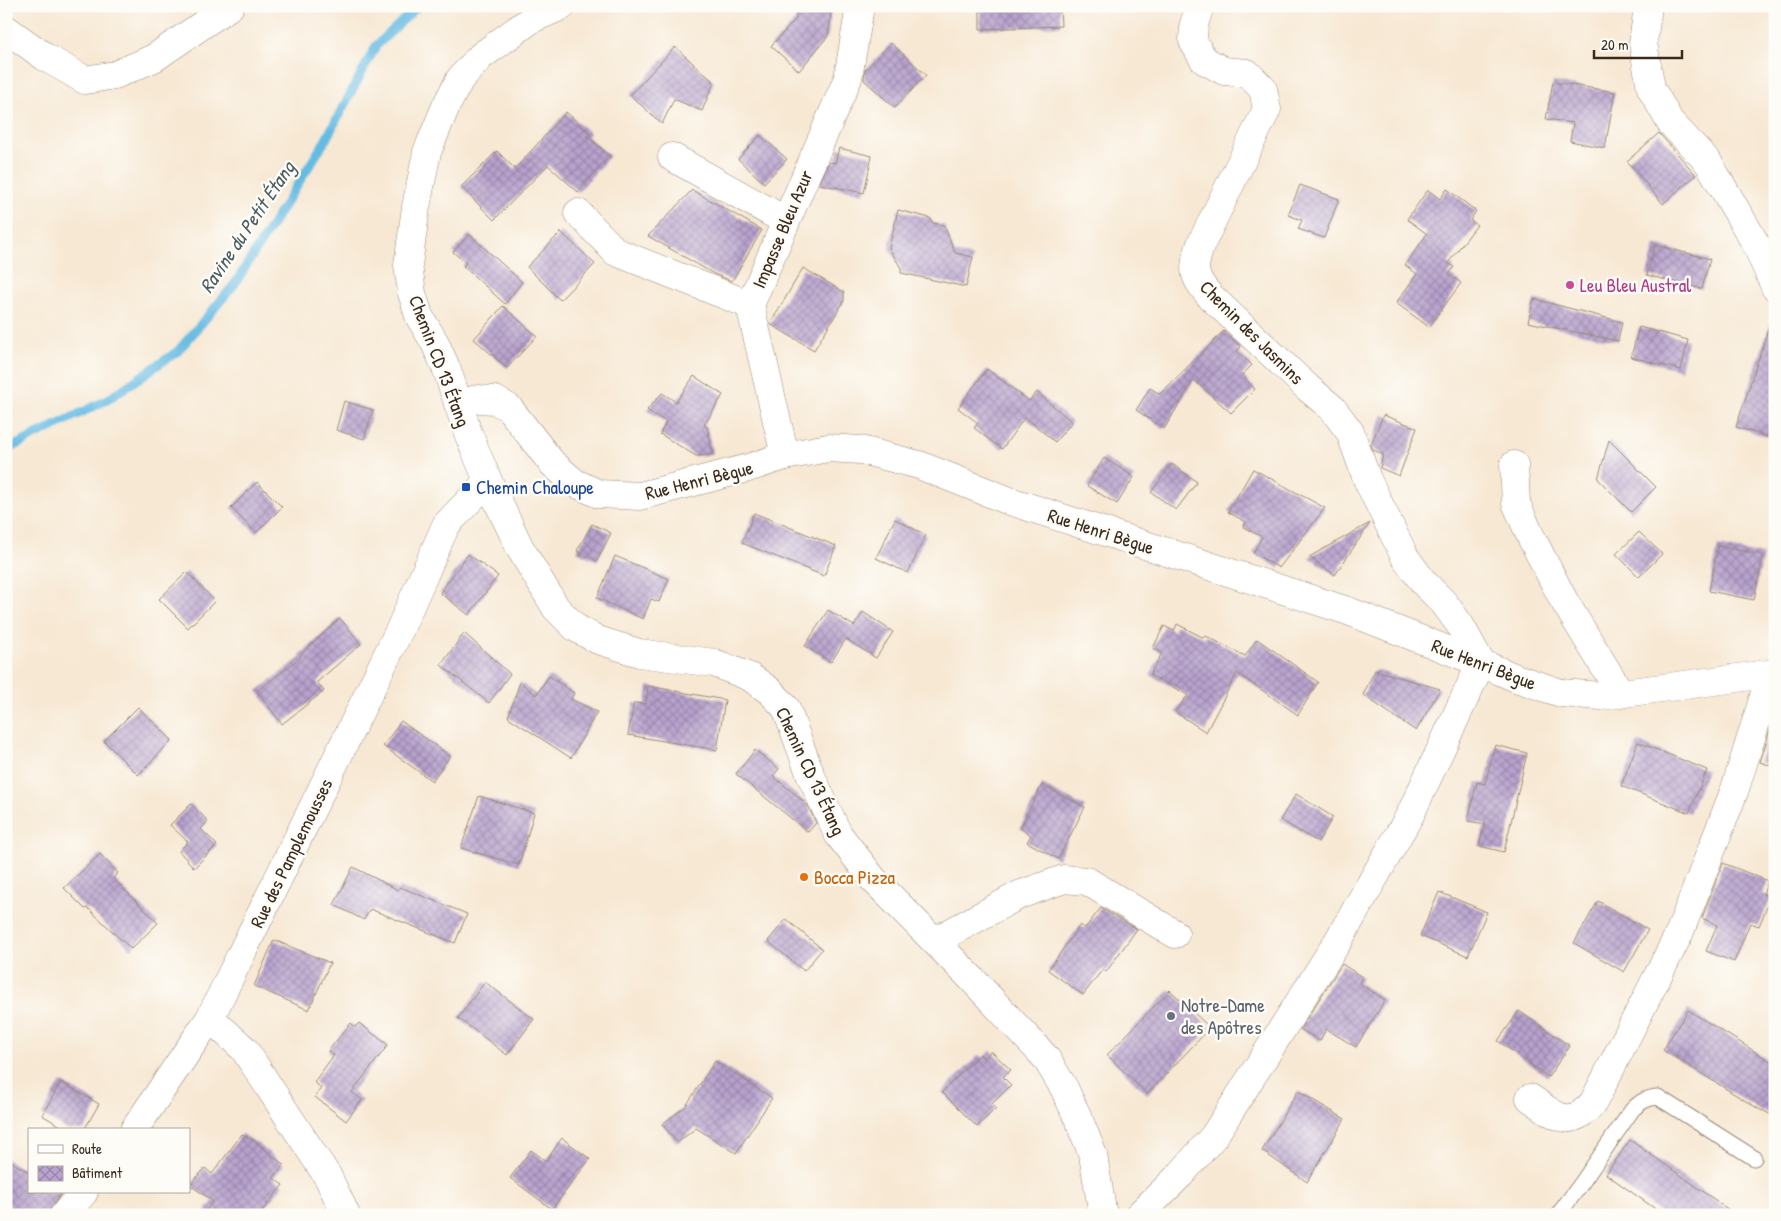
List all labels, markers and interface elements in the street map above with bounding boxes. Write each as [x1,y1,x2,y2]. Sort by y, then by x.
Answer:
scale bar [1594,28,1681,60]
text: 20 m [1601,34,1628,55]
water label: Ravine du Petit Étang [193,155,302,298]
street label: Impasse Bleu Azur [745,165,819,292]
place label: Leu Bleu Austral [1580,272,1692,298]
street label: Chemin des Jasmins [1194,274,1310,390]
marker: Leu Bleu Austral [1564,279,1576,291]
street label: Chemin CD 13 Étang [403,291,477,431]
street label: Rue Henri Bègue [643,454,756,506]
place label: Chemin Chaloupe [476,474,594,500]
marker: Chemin Chaloupe [460,481,472,493]
street label: Rue Henri Bègue [1045,502,1158,560]
street label: Rue Henri Bègue [1428,632,1540,696]
street label: Chemin CD 13 Étang [770,702,852,840]
street label: Rue des Pamplemousses [244,774,338,932]
place label: Bocca Pizza [814,864,896,890]
marker: Bocca Pizza [798,871,810,883]
place label: Notre-Dame des Apôtres [1181,992,1265,1040]
marker: Notre-Dame des Apôtres [1165,1010,1177,1022]
legend [28,1128,190,1194]
text: Route [72,1138,102,1159]
text: Bâtiment [72,1162,123,1183]

